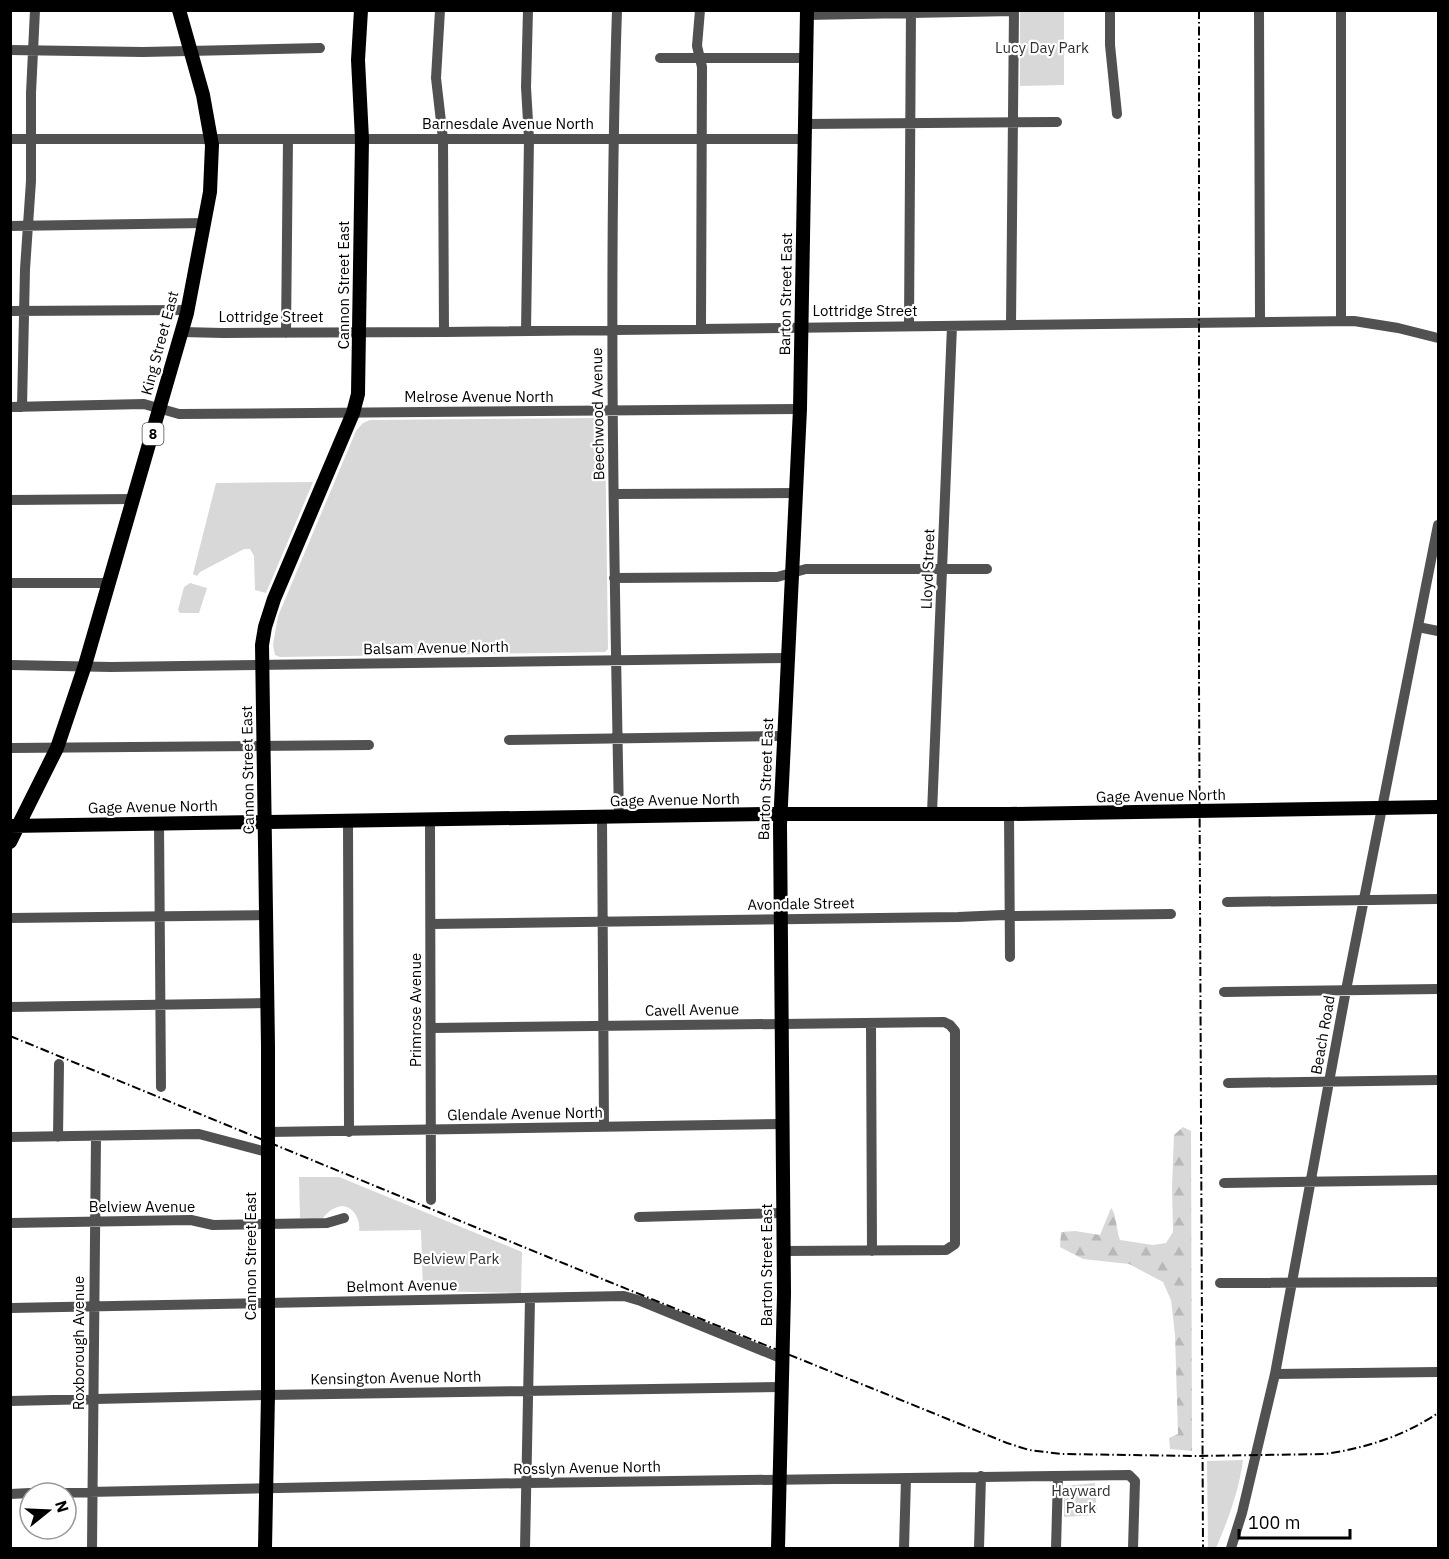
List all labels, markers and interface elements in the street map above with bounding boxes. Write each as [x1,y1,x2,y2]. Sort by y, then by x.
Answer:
park label: Lucy Day Park [995,38,1089,57]
street label: Barnesdale Avenue North [422,114,594,133]
street label: Cannon Street East [334,221,353,349]
street label: Barton Street East [775,232,796,356]
street label: King Street East [136,289,183,397]
street label: Lottridge Street [813,301,917,320]
street label: Lottridge Street [219,307,323,326]
street label: Beechwood Avenue [587,347,608,481]
street label: Melrose Avenue North [404,387,554,406]
road number: 8 [142,423,164,445]
street label: Lloyd Street [917,528,938,610]
street label: Balsam Avenue North [363,637,509,658]
street label: Cannon Street East [237,705,258,835]
street label: Barton Street East [754,717,777,841]
street label: Gage Avenue North [1096,785,1226,806]
street label: Gage Avenue North [610,789,740,810]
street label: Gage Avenue North [88,796,218,817]
street label: Avondale Street [747,893,855,914]
street label: Primrose Avenue [406,953,425,1067]
street label: Beach Road [1306,994,1339,1076]
street label: Cavell Avenue [645,999,739,1020]
street label: Glendale Avenue North [447,1103,603,1124]
street label: Cannon Street East [241,1192,260,1320]
street label: Belview Avenue [89,1197,195,1216]
street label: Barton Street East [757,1204,776,1326]
park label: Belview Park [413,1249,499,1268]
street label: Belmont Avenue [346,1275,458,1296]
street label: Roxborough Avenue [69,1276,88,1410]
street label: Kensington Avenue North [310,1367,482,1388]
street label: Rosslyn Avenue North [513,1457,661,1478]
north arrow [18,1481,78,1541]
park label: Hayward Park [1051,1481,1111,1517]
text: N [51,1498,74,1515]
scale bar [1239,1502,1350,1540]
text: 100 m [1248,1511,1300,1534]

